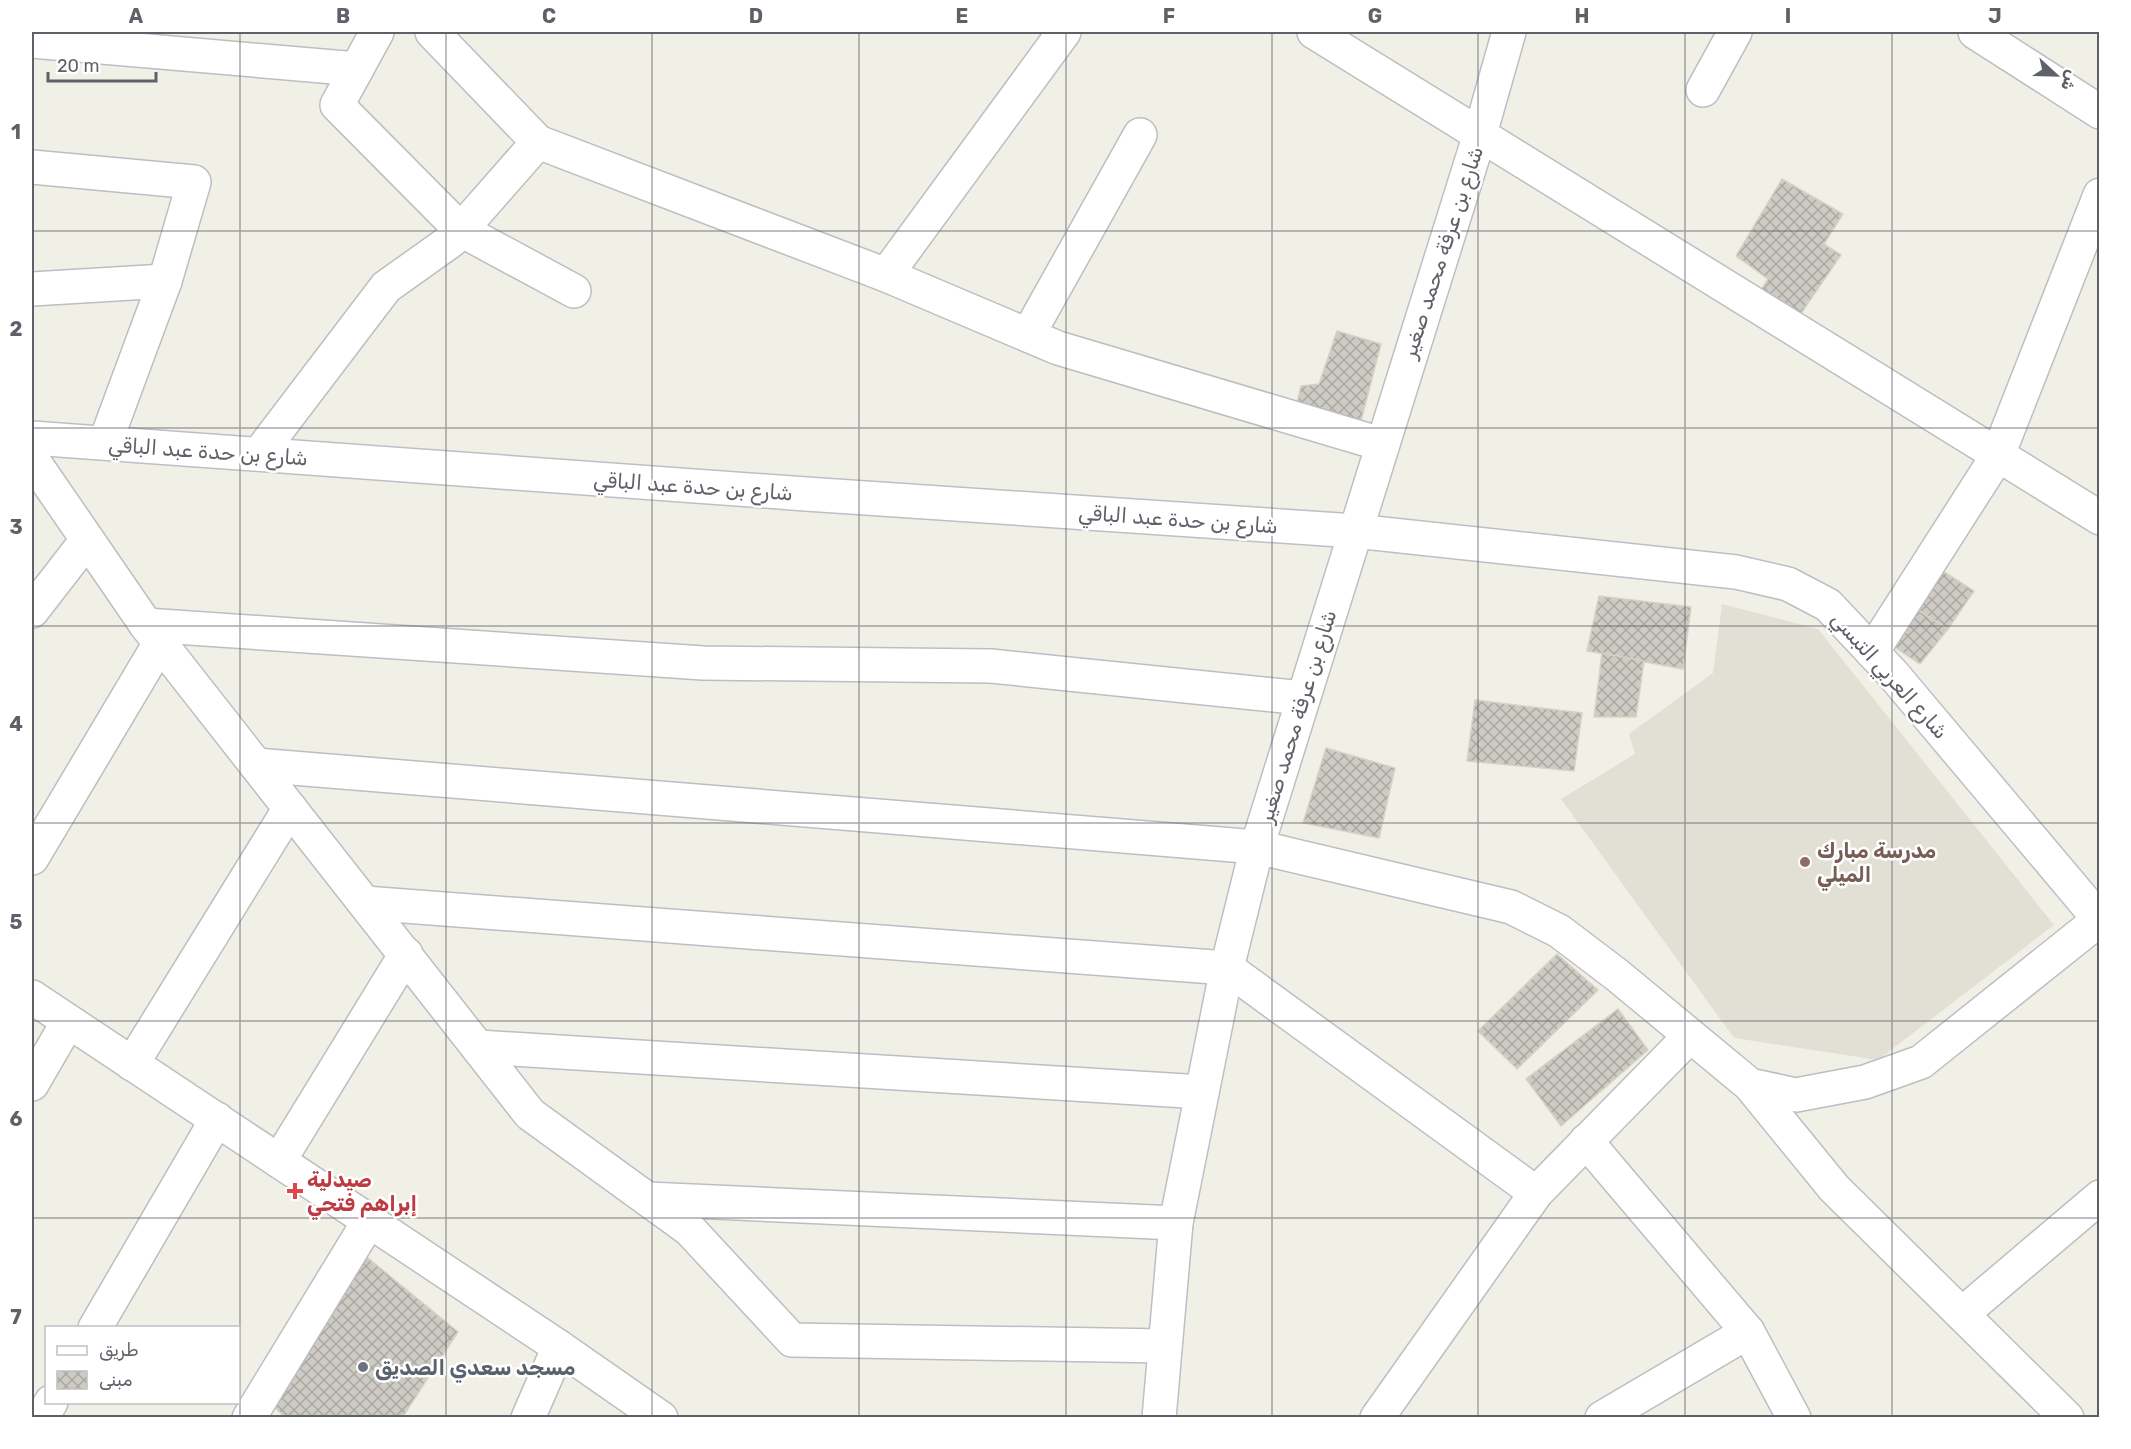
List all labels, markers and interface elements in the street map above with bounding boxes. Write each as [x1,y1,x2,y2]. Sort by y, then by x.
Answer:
text: A [129,4,144,28]
text: B [336,4,350,28]
text: C [542,4,556,28]
text: D [749,4,763,28]
text: E [956,4,968,28]
text: F [1163,4,1175,28]
text: G [1368,4,1382,28]
text: H [1575,4,1589,28]
text: I [1785,4,1791,28]
text: J [1988,4,2002,28]
scale bar [48,45,156,83]
north arrow [2026,45,2086,105]
text: 20 m [57,55,99,77]
text: ش [2057,67,2082,93]
text: 1 [11,120,21,144]
street label: شارع بن عرفة محمد صغير [1395,143,1490,363]
text: 2 [10,317,23,341]
street label: شارع بن حدة عبد الباقي [107,432,309,474]
street label: شارع بن حدة عبد الباقي [592,467,794,509]
street label: شارع بن حدة عبد الباقي [1077,500,1279,542]
text: 3 [9,515,23,539]
street label: شارع العربي التبسي [1823,606,1954,747]
street label: شارع بن عرفة محمد صغير [1252,607,1343,828]
text: 4 [9,712,23,736]
place label: مدرسة مبارك الميلي [1817,838,1936,891]
marker: مدرسة مبارك الميلي [1798,855,1812,869]
text: 5 [10,910,23,934]
text: 6 [9,1107,23,1131]
place label: صيدلية إبراهم فتحي [307,1167,417,1220]
marker: صيدلية إبراهم فتحي [288,1184,302,1198]
text: 7 [10,1305,22,1329]
legend [45,1326,240,1404]
text: طريق [99,1339,139,1361]
place label: مسجد سعدي الصديق [375,1355,576,1383]
marker: مسجد سعدي الصديق [356,1360,370,1374]
text: مبنى [99,1369,133,1391]

